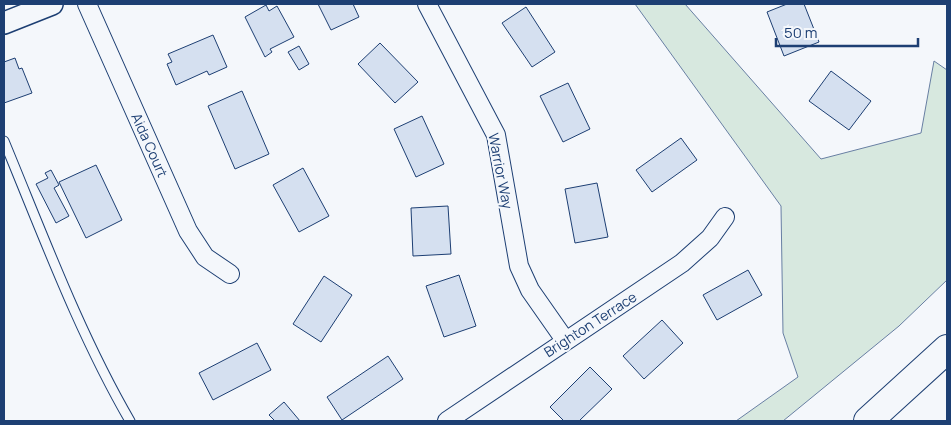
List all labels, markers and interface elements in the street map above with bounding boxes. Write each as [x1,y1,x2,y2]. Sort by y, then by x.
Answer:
scale bar [776,15,918,47]
text: 50 m [784,22,818,43]
street label: Aida Court [127,110,173,180]
street label: Warrior Way [484,131,518,211]
street label: Brighton Terrace [540,287,640,361]

